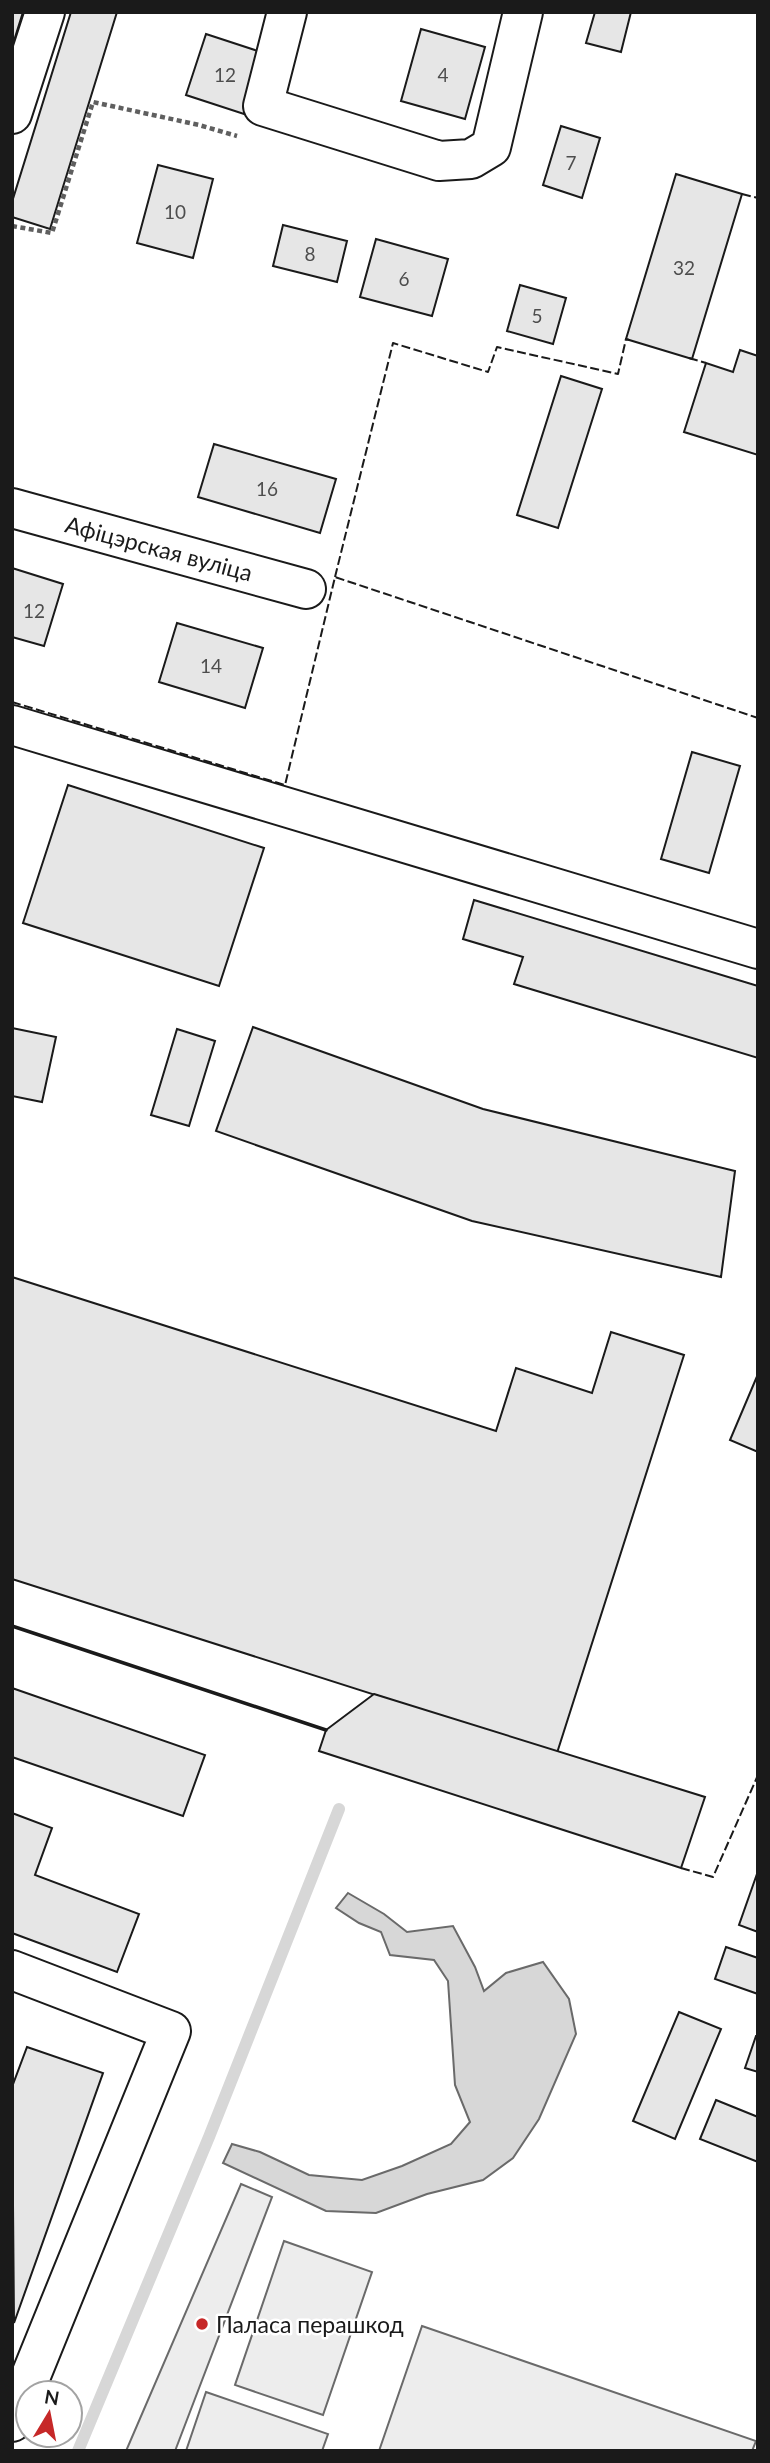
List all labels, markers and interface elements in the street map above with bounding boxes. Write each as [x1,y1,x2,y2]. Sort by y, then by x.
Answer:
house number: 12 [214,63,236,86]
house number: 4 [437,63,449,86]
house number: 7 [565,151,577,174]
house number: 10 [164,200,186,223]
house number: 8 [304,242,316,265]
house number: 32 [673,256,695,279]
house number: 6 [398,267,410,290]
house number: 5 [531,304,543,327]
house number: 16 [256,477,278,500]
street label: Афіцэрская вуліца [62,510,256,586]
house number: 12 [23,599,45,622]
house number: 14 [200,654,222,677]
place label: Паласа перашкод [216,2310,404,2338]
marker: Паласа перашкод [194,2316,210,2332]
north arrow [14,2379,84,2449]
text: N [43,2384,61,2409]

